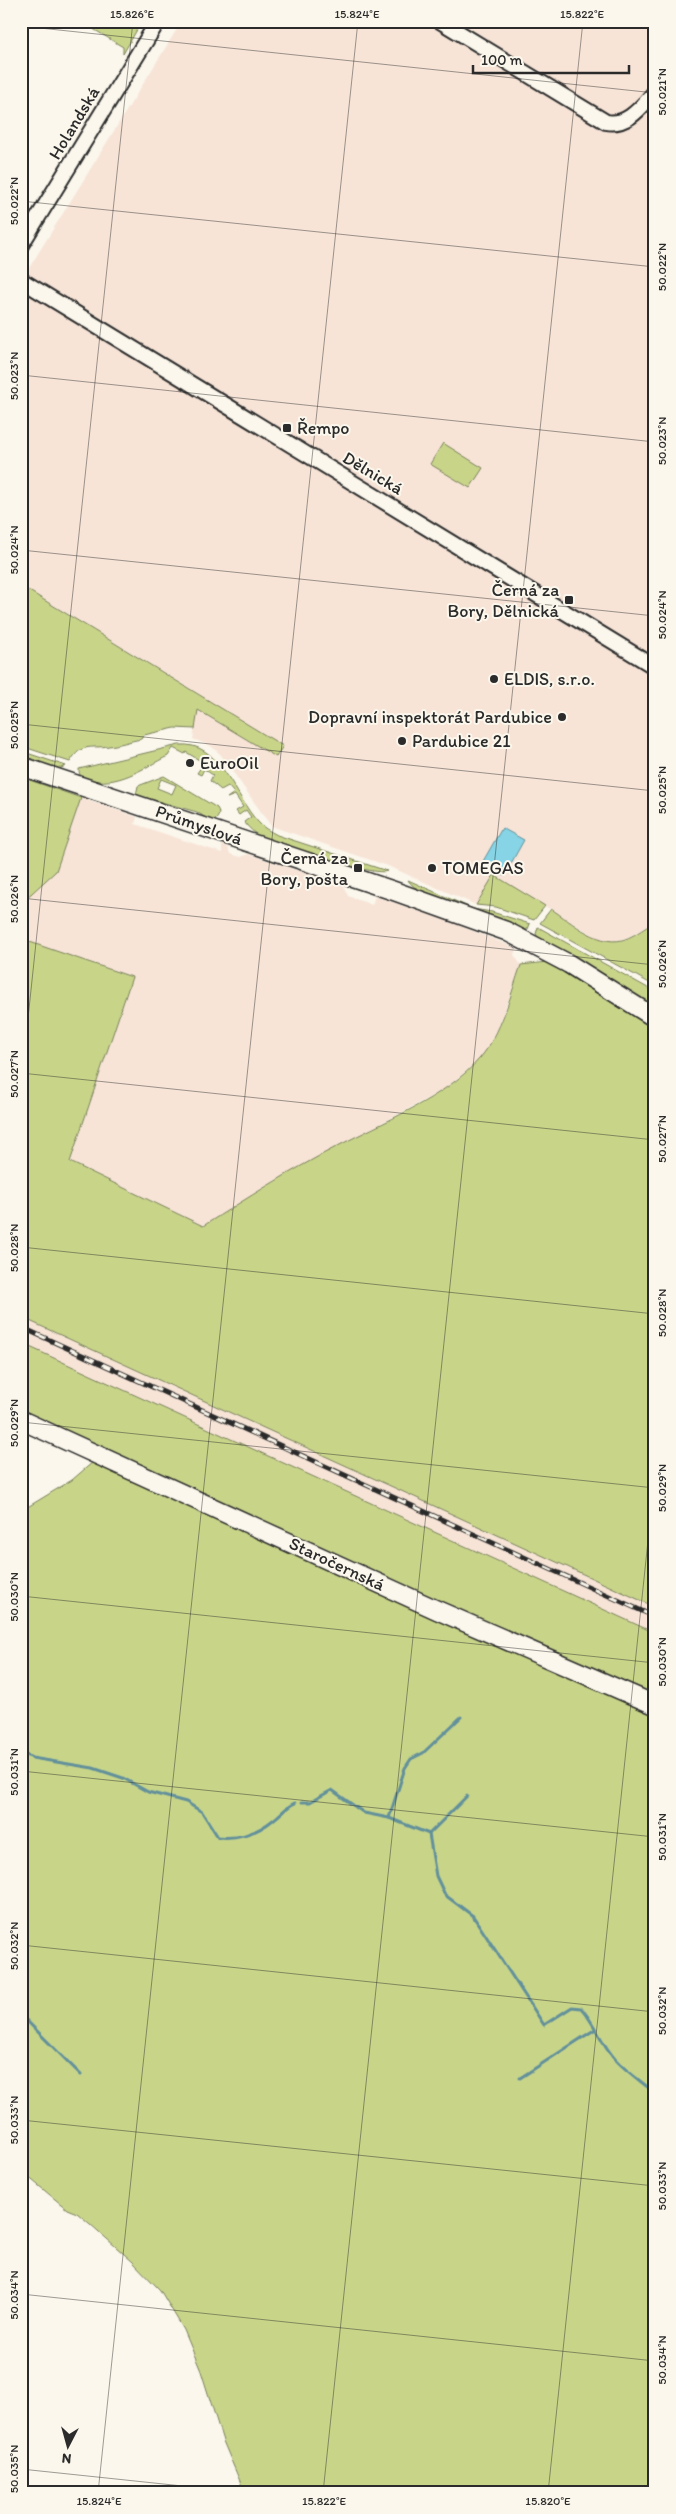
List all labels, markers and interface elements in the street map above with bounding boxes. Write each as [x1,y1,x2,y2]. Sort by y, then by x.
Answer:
text: 15.826°E [110,7,154,21]
text: 15.824°E [334,7,380,21]
text: 15.822°E [560,7,604,21]
scale bar [473,42,630,74]
text: 100 m [481,51,523,69]
text: 50.021°N [655,68,669,116]
street label: Holandská [44,82,105,164]
text: 50.022°N [7,177,21,225]
text: 50.022°N [655,243,669,291]
text: 50.023°N [7,352,21,400]
place label: Řempo [297,417,350,439]
text: 50.023°N [655,417,669,465]
marker: Řempo [281,422,293,434]
street label: Dělnická [339,446,408,500]
text: 50.024°N [7,525,21,575]
place label: Černá za Bory, Dělnická [448,579,560,622]
text: 50.024°N [655,590,669,640]
marker: Černá za Bory, Dělnická [563,594,575,606]
place label: ELDIS, s.r.o. [504,668,595,690]
marker: ELDIS, s.r.o. [488,673,500,685]
text: 50.025°N [7,701,21,749]
place label: Dopravní inspektorát Pardubice [308,706,552,728]
marker: Dopravní inspektorát Pardubice [556,711,568,723]
place label: Pardubice 21 [412,730,511,752]
marker: Pardubice 21 [396,735,408,747]
place label: EuroOil [200,752,259,774]
marker: EuroOil [184,757,196,769]
text: 50.025°N [655,766,669,814]
street label: Průmyslová [153,800,246,850]
place label: Černá za Bory, pošta [260,847,349,890]
place label: TOMEGAS [442,857,524,879]
marker: Černá za Bory, pošta [352,862,364,874]
marker: TOMEGAS [426,862,438,874]
text: 50.026°N [7,875,21,923]
text: 50.026°N [655,940,669,988]
text: 50.027°N [7,1050,21,1098]
text: 50.027°N [655,1115,669,1163]
text: 50.028°N [7,1224,21,1272]
text: 50.028°N [655,1289,669,1337]
text: 50.029°N [7,1399,21,1447]
text: 50.029°N [655,1464,669,1512]
street label: Staročernská [286,1532,389,1596]
text: 50.030°N [7,1572,21,1622]
text: 50.030°N [655,1637,669,1687]
text: 50.031°N [7,1748,21,1796]
text: 50.031°N [655,1813,669,1861]
text: 50.032°N [7,1922,21,1970]
text: 50.032°N [655,1987,669,2035]
text: 50.033°N [7,2096,21,2144]
text: 50.033°N [655,2162,669,2210]
text: 50.034°N [7,2270,21,2320]
text: 50.034°N [655,2335,669,2385]
north arrow [42,2422,92,2472]
text: 50.035°N [7,2445,21,2493]
text: N [61,2449,72,2467]
text: 15.824°E [76,2494,122,2508]
text: 15.822°E [302,2494,346,2508]
text: 15.820°E [525,2494,571,2508]

